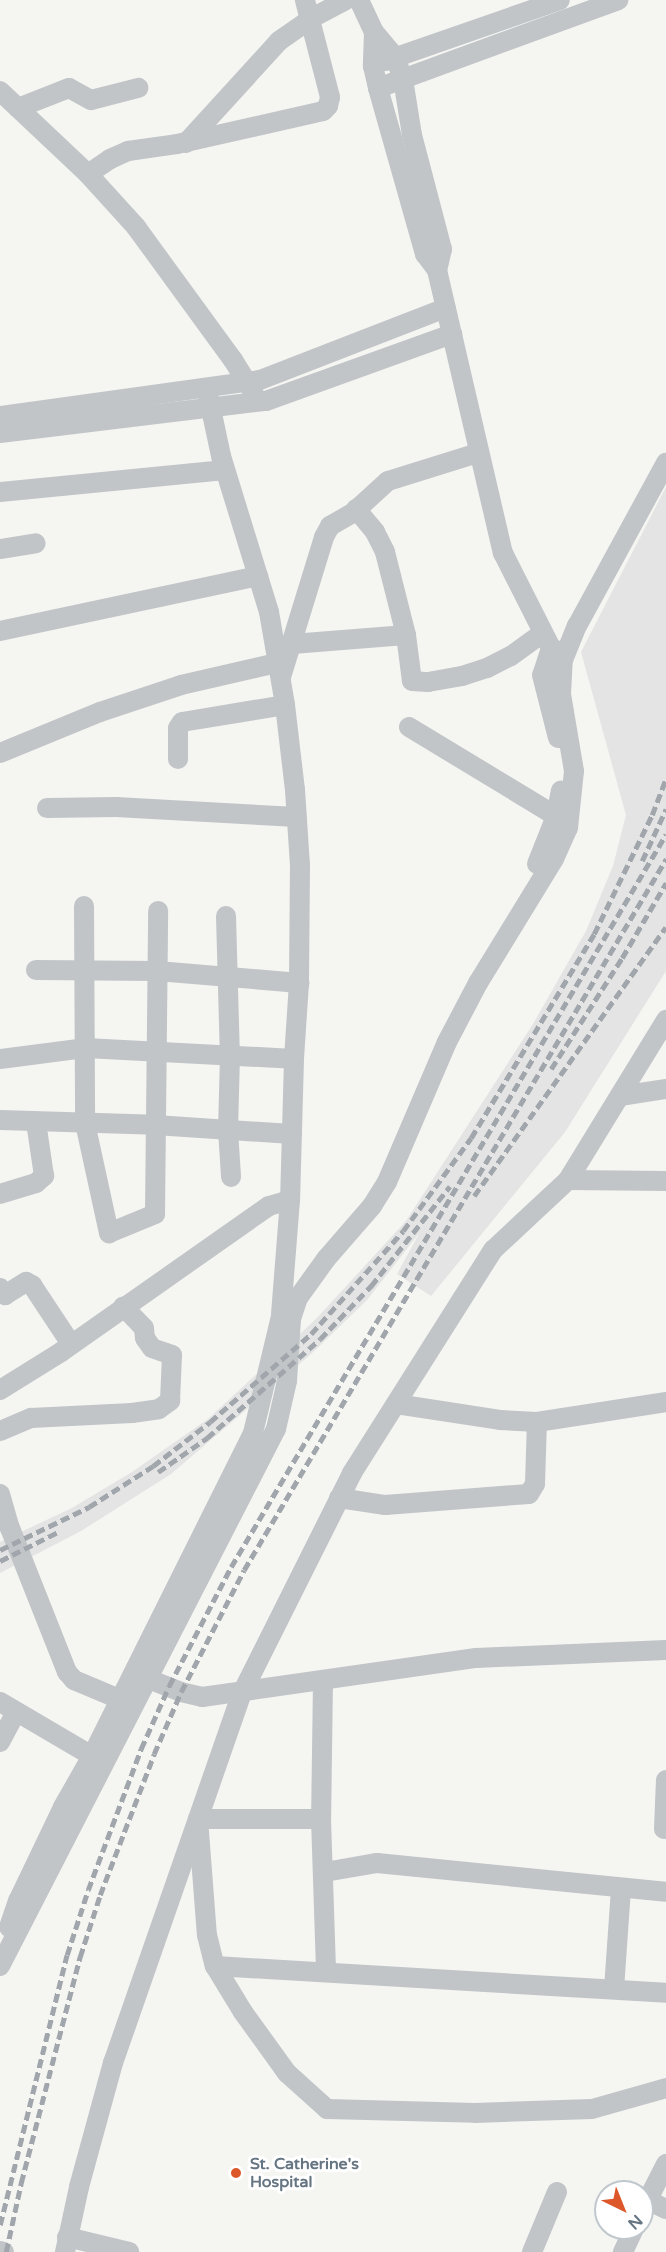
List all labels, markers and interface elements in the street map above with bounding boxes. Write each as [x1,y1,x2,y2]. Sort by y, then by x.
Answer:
place label: St. Catherine's Hospital [250,2154,359,2192]
marker: St. Catherine's Hospital [227,2164,245,2182]
north arrow [594,2180,654,2240]
text: N [623,2210,646,2233]

